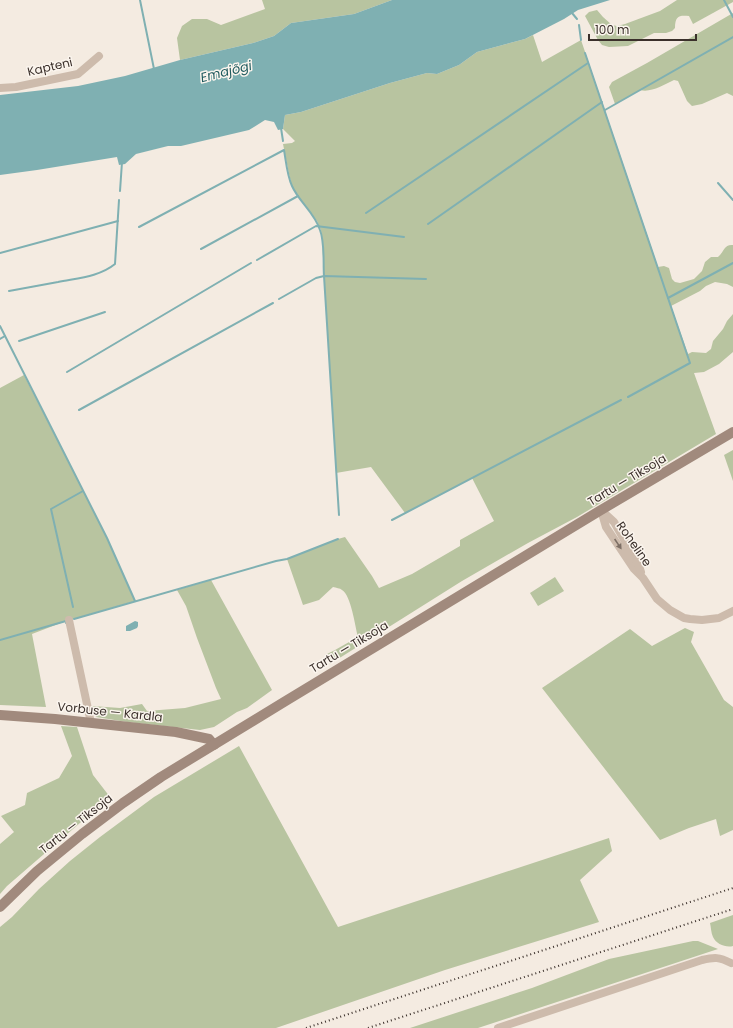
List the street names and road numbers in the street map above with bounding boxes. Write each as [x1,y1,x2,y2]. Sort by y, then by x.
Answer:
street label: Kapteni [26,53,74,80]
street label: Tartu — Tiksoja [584,449,669,510]
street label: Roheline [613,518,656,570]
street label: Tartu — Tiksoja [306,616,391,677]
street label: Vorbuse — Kardla [57,698,164,725]
street label: Tartu — Tiksoja [35,790,116,858]

